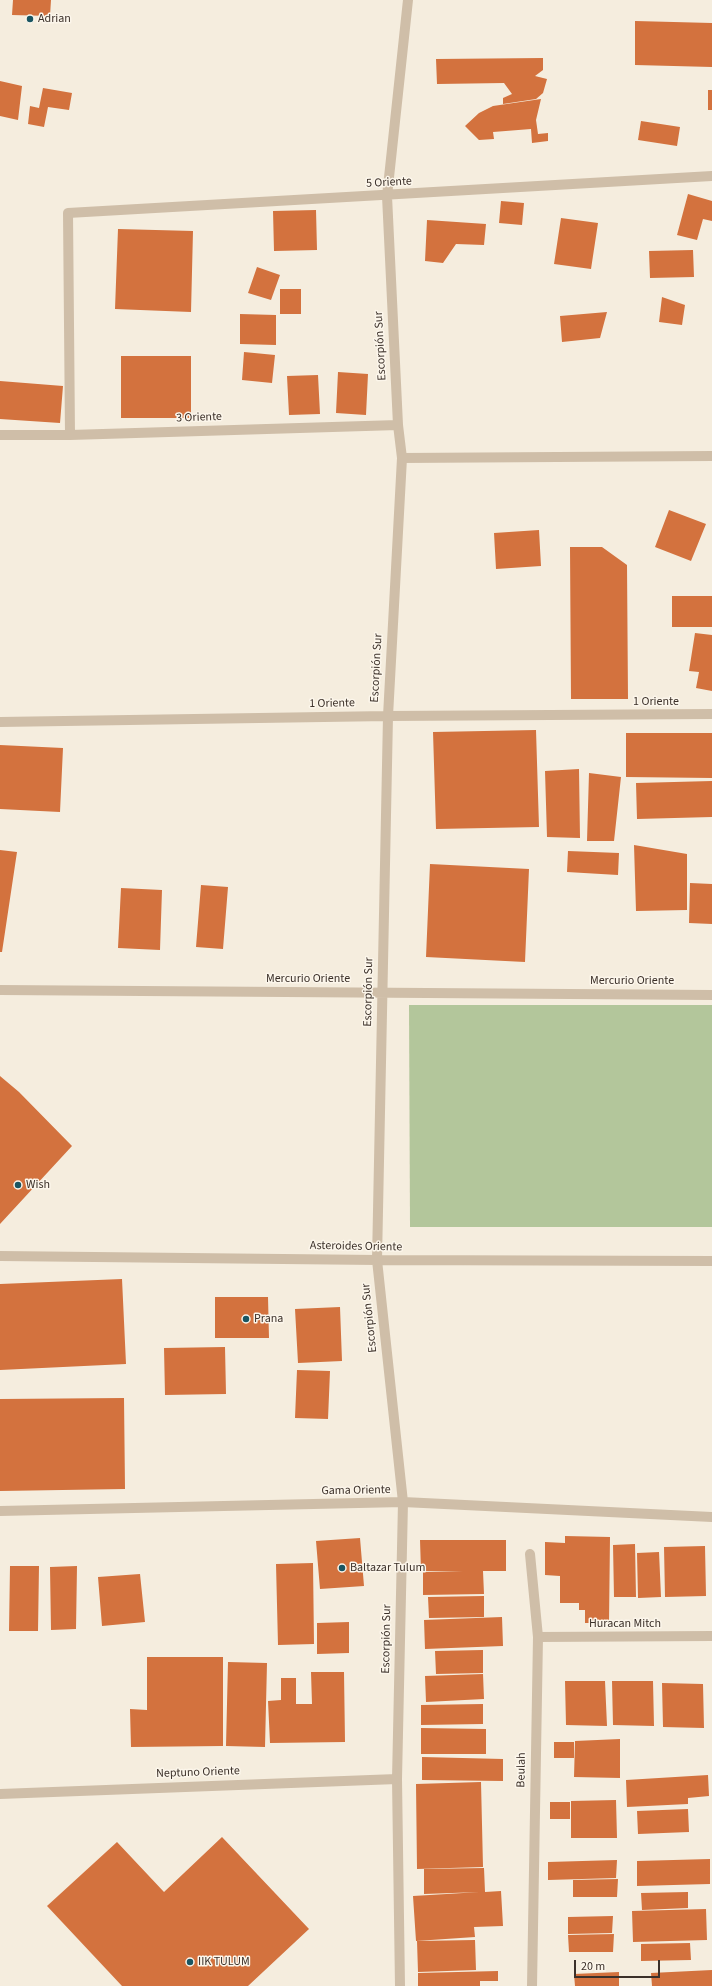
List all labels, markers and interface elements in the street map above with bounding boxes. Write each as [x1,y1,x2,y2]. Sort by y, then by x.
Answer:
place label: Adrian [38,12,71,26]
marker: Adrian [25,14,35,24]
street label: 5 Oriente [366,175,412,191]
street label: Escorpión Sur [372,311,390,381]
street label: 3 Oriente [176,410,222,426]
street label: Escorpión Sur [368,633,386,703]
street label: 1 Oriente [633,695,679,709]
street label: 1 Oriente [309,696,355,712]
street label: Escorpión Sur [361,957,377,1027]
street label: Mercurio Oriente [266,972,350,986]
street label: Mercurio Oriente [590,974,674,988]
place label: Wish [26,1178,50,1192]
marker: Wish [13,1180,23,1190]
street label: Asteroides Oriente [310,1239,402,1255]
street label: Escorpión Sur [359,1283,381,1353]
place label: Prana [254,1312,283,1326]
marker: Prana [241,1314,251,1324]
street label: Gama Oriente [321,1483,391,1499]
place label: Baltazar Tulum [350,1561,425,1575]
marker: Baltazar Tulum [337,1563,347,1573]
street label: Escorpión Sur [379,1604,395,1674]
street label: Huracan Mitch [589,1617,661,1631]
street label: Beulah [514,1752,530,1788]
street label: Neptuno Oriente [156,1764,240,1782]
scale bar [576,1952,662,1978]
place label: IIK TULUM [198,1955,250,1969]
marker: IIK TULUM [185,1957,195,1967]
text: 20 m [581,1958,605,1975]

